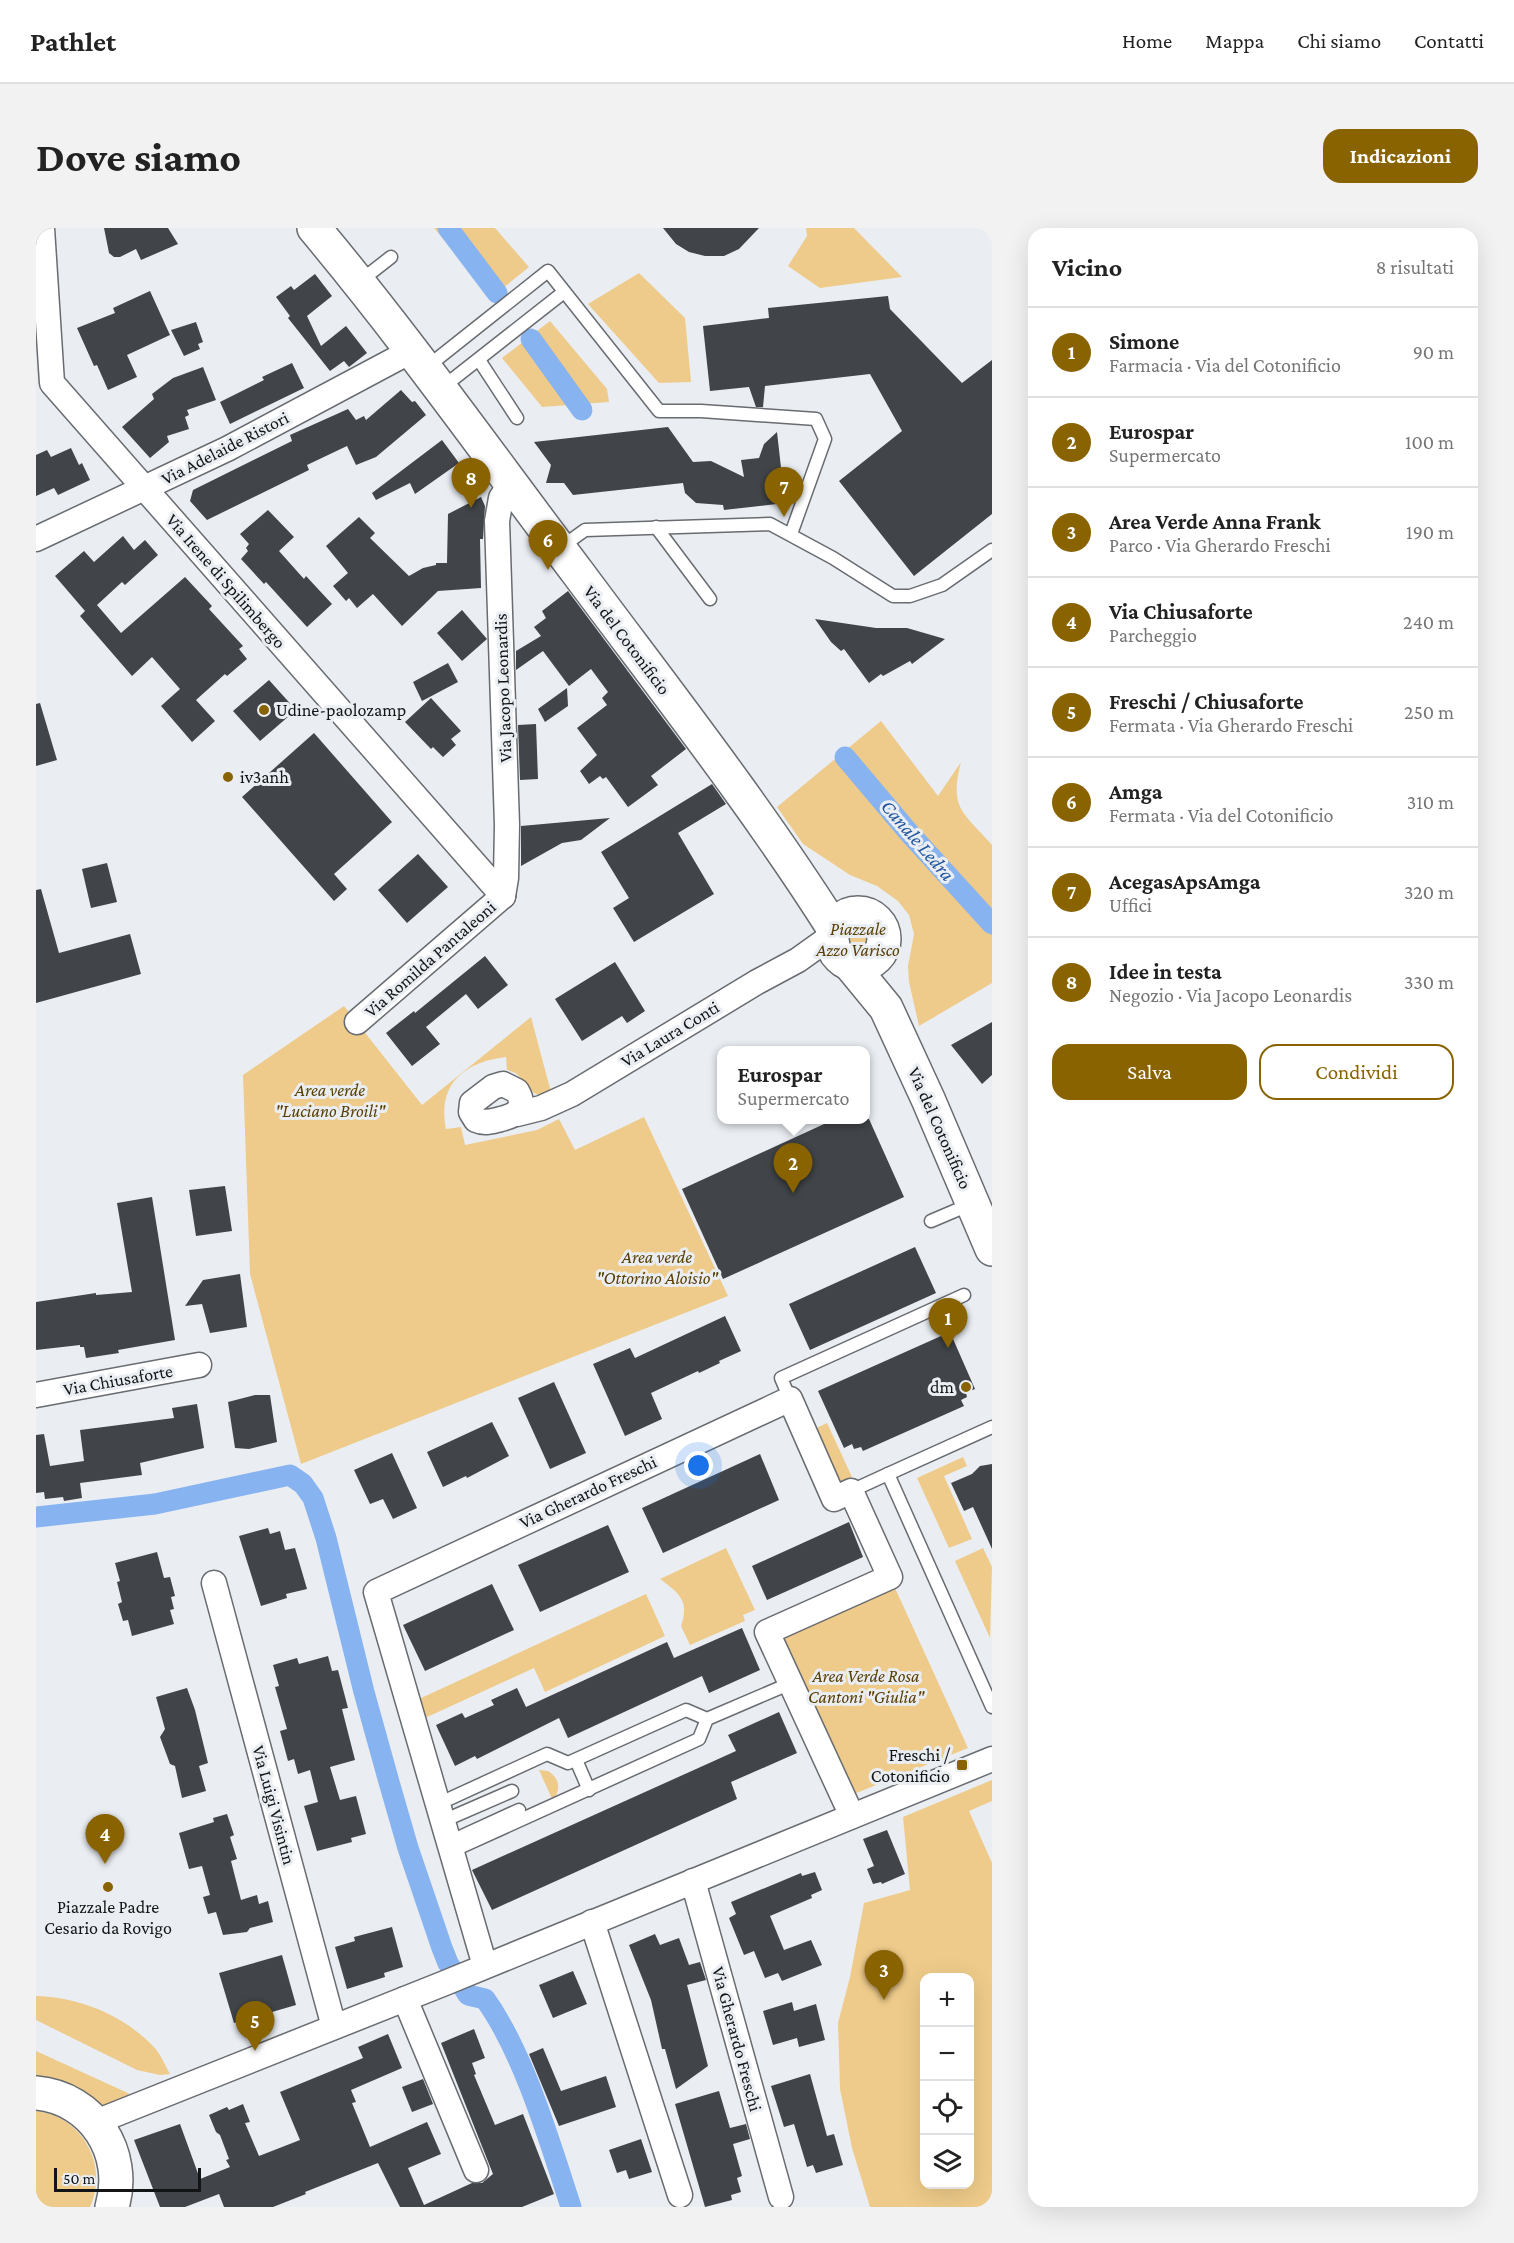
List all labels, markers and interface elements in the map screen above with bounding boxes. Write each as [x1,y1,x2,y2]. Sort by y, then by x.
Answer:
text: Pathlet [30,26,116,57]
text: Home [1122,29,1172,53]
text: Mappa [1205,29,1264,53]
text: Chi siamo [1297,29,1381,53]
text: Contatti [1414,29,1484,53]
button: Indicazioni [1323,129,1478,183]
text: Dove siamo [36,133,241,180]
text: Vicino [1052,253,1122,282]
text: 8 risultati [1376,256,1454,278]
text: Simone [1109,329,1179,354]
text: 1 [1068,341,1075,363]
text: 90 m [1413,341,1454,363]
text: Farmacia · Via del Cotonificio [1109,354,1341,376]
street label: Via Adelaide Ristori [158,407,292,489]
text: Eurospar [1109,419,1194,444]
text: 2 [1066,431,1077,453]
text: 100 m [1405,431,1454,453]
text: Supermercato [1109,444,1221,466]
pin: 8 [452,458,490,508]
pin: 7 [764,468,804,517]
text: Area Verde Anna Frank [1109,509,1321,534]
street label: Via Irene di Spilimbergo [162,510,290,652]
pin: 6 [528,520,568,570]
text: 3 [1067,521,1076,543]
text: 190 m [1406,521,1454,543]
text: Parco · Via Gherardo Freschi [1109,534,1331,556]
street label: Via del Cotonificio [580,582,675,698]
text: Via Chiusaforte [1109,599,1253,624]
text: 4 [1066,611,1077,633]
text: 240 m [1403,611,1454,633]
street label: Via Jacopo Leonardis [490,613,516,763]
text: Parcheggio [1109,624,1197,646]
text: Freschi / Chiusaforte [1109,689,1304,714]
place label: Udine-paolozamp [276,700,406,720]
text: 5 [1067,701,1076,723]
text: 250 m [1404,701,1454,723]
marker: Udine-paolozamp [257,703,271,717]
text: Fermata · Via Gherardo Freschi [1109,714,1353,736]
place label: iv3anh [240,767,289,787]
marker: iv3anh [221,770,235,784]
text: Amga [1109,779,1162,804]
text: 6 [1066,791,1077,813]
text: 310 m [1407,791,1454,813]
water label: Canale Ledra [877,795,959,885]
text: Fermata · Via del Cotonificio [1109,804,1334,826]
text: AcegasApsAmga [1109,869,1260,894]
text: 7 [1067,881,1076,903]
text: 320 m [1404,881,1454,903]
text: Uffici [1109,894,1152,916]
street label: Via Romilda Pantaleoni [360,896,500,1021]
park label: Piazzale Azzo Varisco [815,919,900,960]
text: Idee in testa [1109,959,1222,984]
text: 8 [1066,971,1077,993]
text: 330 m [1404,971,1454,993]
text: Negozio · Via Jacopo Leonardis [1109,984,1352,1006]
street label: Via Laura Conti [617,997,723,1071]
button: Salva [1052,1044,1247,1100]
button: Condividi [1259,1044,1454,1100]
popup [717,1046,870,1124]
text: Eurospar [738,1062,823,1087]
street label: Via del Cotonificio [904,1064,976,1192]
park label: Area verde "Luciano Broili" [275,1080,386,1121]
text: Supermercato [738,1087,849,1109]
pin: 2 [774,1144,813,1193]
park label: Area verde "Ottorino Aloisio" [596,1247,718,1288]
pin: 1 [928,1298,968,1348]
street label: Via Chiusaforte [62,1361,174,1399]
place label: dm [930,1377,955,1397]
marker: dm [959,1380,973,1394]
street label: Via Gherardo Freschi [516,1451,660,1533]
your location [684,1451,713,1480]
park label: Area Verde Rosa Cantoni "Giulia" [808,1666,925,1707]
street label: Via Luigi Visintin [248,1743,300,1867]
place label: Freschi / Cotonificio [871,1745,951,1786]
marker: Freschi / Cotonificio [955,1758,969,1772]
pin: 4 [86,1814,124,1864]
marker: Piazzale Padre Cesario da Rovigo [101,1880,115,1894]
place label: Piazzale Padre Cesario da Rovigo [44,1897,172,1938]
pin: 3 [864,1950,904,2000]
street label: Via Gherardo Freschi [708,1964,766,2114]
map controls [920,1973,974,2189]
button: + [920,1973,974,2027]
pin: 5 [236,2002,274,2051]
button: − [920,2027,974,2081]
button: locate [920,2081,974,2135]
button: layers [920,2135,974,2189]
scale bar [54,2165,201,2192]
text: 50 m [63,2170,95,2187]

